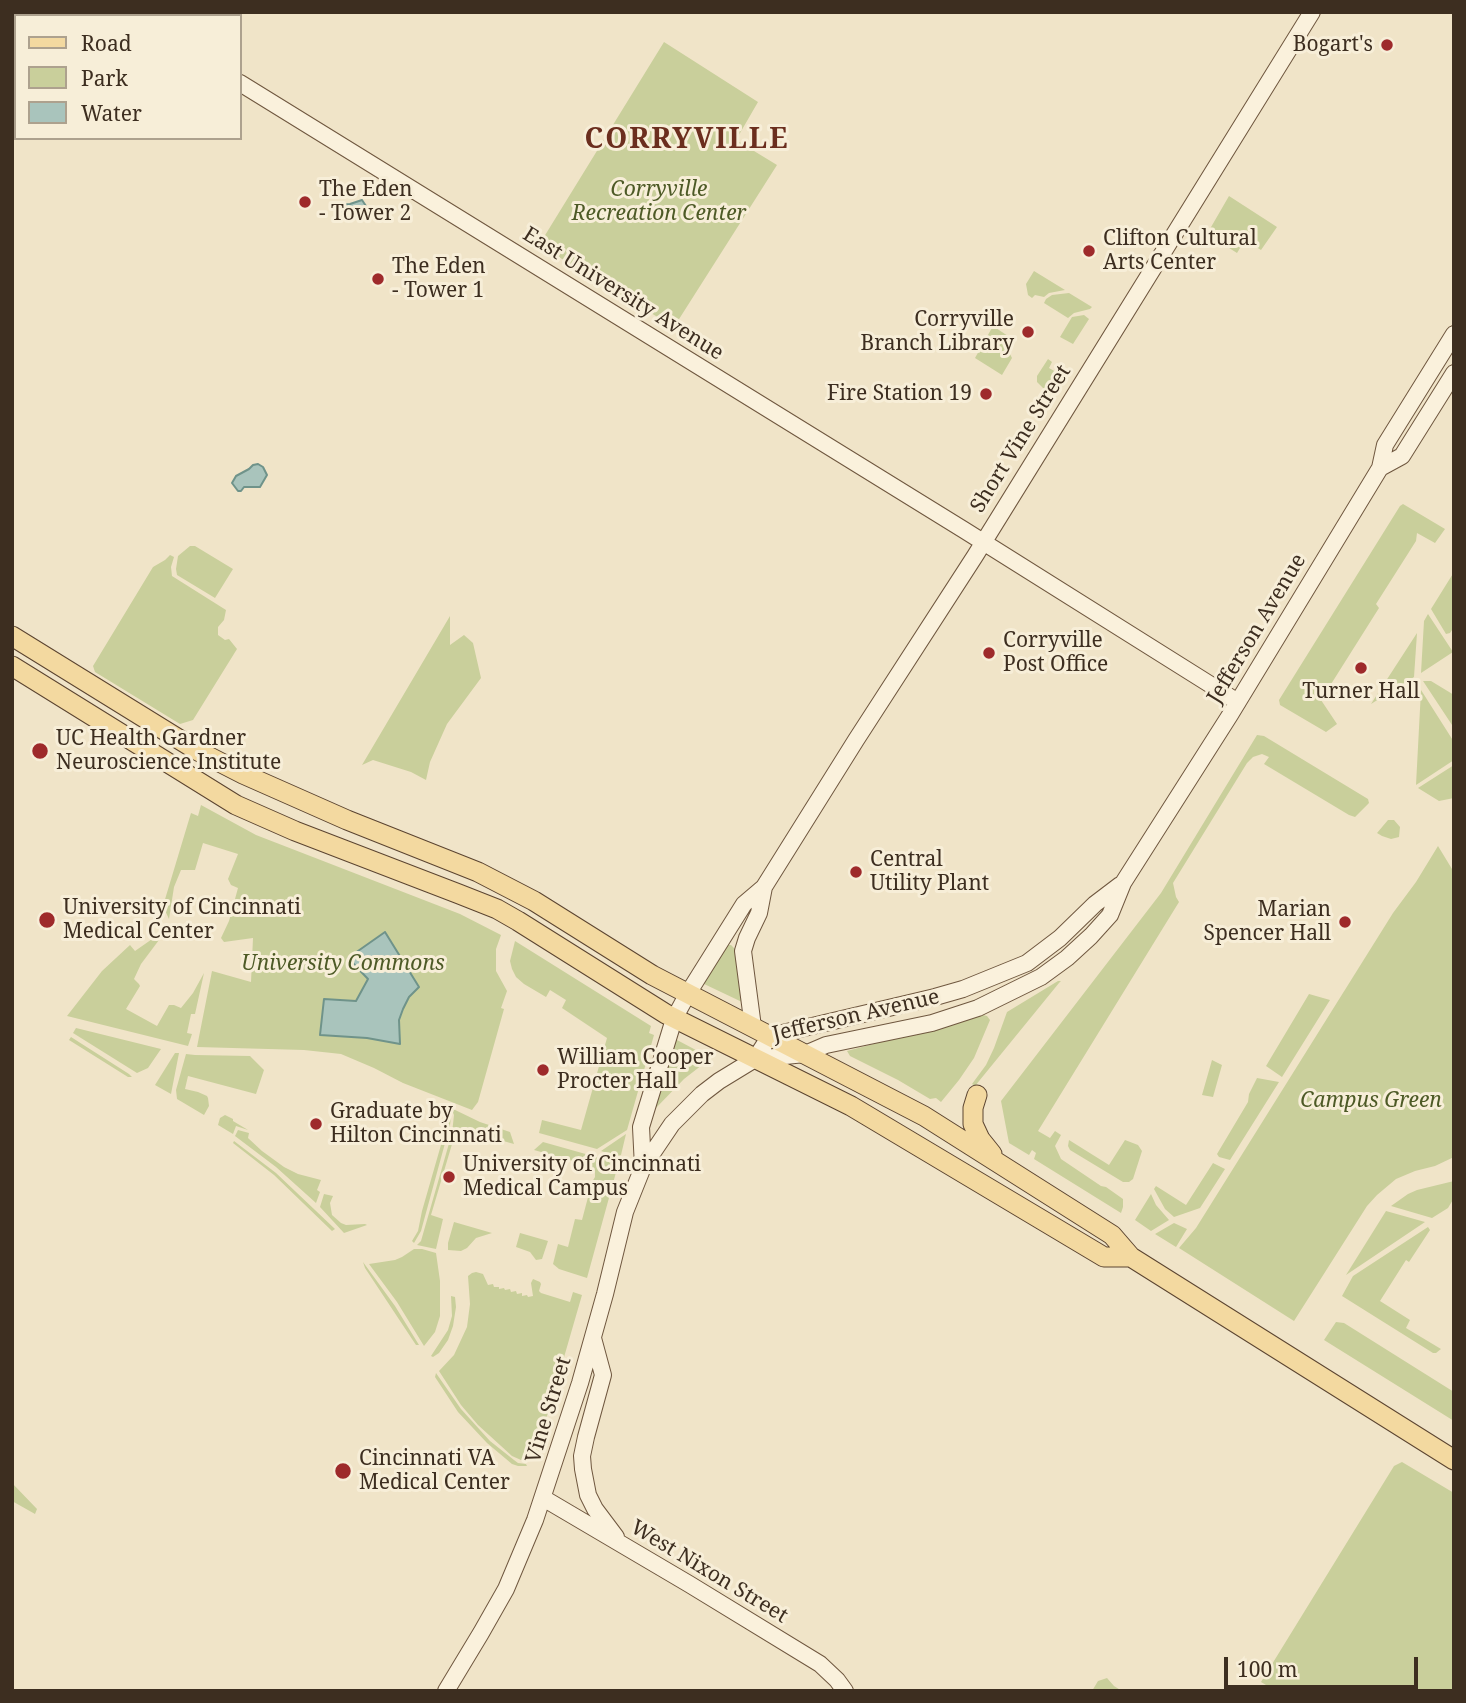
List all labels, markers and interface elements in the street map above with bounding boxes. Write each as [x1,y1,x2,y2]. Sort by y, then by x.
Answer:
legend [14,14,242,140]
text: Road [81,29,132,57]
place label: Bogart's [1293,32,1373,58]
marker: Bogart's [1379,37,1395,53]
text: Park [81,64,128,92]
text: Water [81,99,142,127]
district label: CORRYVILLE [586,123,788,157]
place label: The Eden - Tower 2 [319,177,413,227]
park label: Corryville Recreation Center [572,177,746,227]
marker: The Eden - Tower 2 [297,194,313,210]
street label: East University Avenue [518,222,728,366]
place label: Clifton Cultural Arts Center [1103,226,1257,276]
marker: Clifton Cultural Arts Center [1081,243,1097,259]
place label: The Eden - Tower 1 [392,254,486,304]
marker: The Eden - Tower 1 [370,271,386,287]
place label: Corryville Branch Library [861,307,1014,357]
marker: Corryville Branch Library [1020,324,1036,340]
street label: Short Vine Street [965,361,1077,517]
place label: Fire Station 19 [827,381,972,407]
marker: Fire Station 19 [978,386,994,402]
street label: Jefferson Avenue [1202,549,1312,709]
place label: Corryville Post Office [1003,628,1108,678]
marker: Corryville Post Office [981,645,997,661]
marker: Turner Hall [1353,660,1369,676]
place label: Turner Hall [1302,679,1420,705]
place label: UC Health Gardner Neuroscience Institute [56,726,281,776]
marker: UC Health Gardner Neuroscience Institute [30,741,50,761]
place label: Central Utility Plant [870,847,989,897]
marker: Central Utility Plant [848,864,864,880]
place label: University of Cincinnati Medical Center [63,895,301,945]
place label: Marian Spencer Hall [1203,897,1331,947]
marker: University of Cincinnati Medical Center [37,910,57,930]
marker: Marian Spencer Hall [1337,914,1353,930]
park label: University Commons [241,951,445,977]
street label: Jefferson Avenue [770,985,942,1047]
place label: William Cooper Procter Hall [557,1045,714,1095]
marker: William Cooper Procter Hall [535,1062,551,1078]
park label: Campus Green [1300,1088,1442,1114]
place label: Graduate by Hilton Cincinnati [330,1099,502,1149]
marker: Graduate by Hilton Cincinnati [308,1116,324,1132]
place label: University of Cincinnati Medical Campus [463,1152,701,1202]
marker: University of Cincinnati Medical Campus [441,1169,457,1185]
street label: Vine Street [521,1354,577,1466]
place label: Cincinnati VA Medical Center [359,1446,510,1496]
marker: Cincinnati VA Medical Center [333,1461,353,1481]
street label: West Nixon Street [626,1515,792,1629]
scale bar [1228,1644,1422,1688]
text: 100 m [1237,1655,1298,1683]

